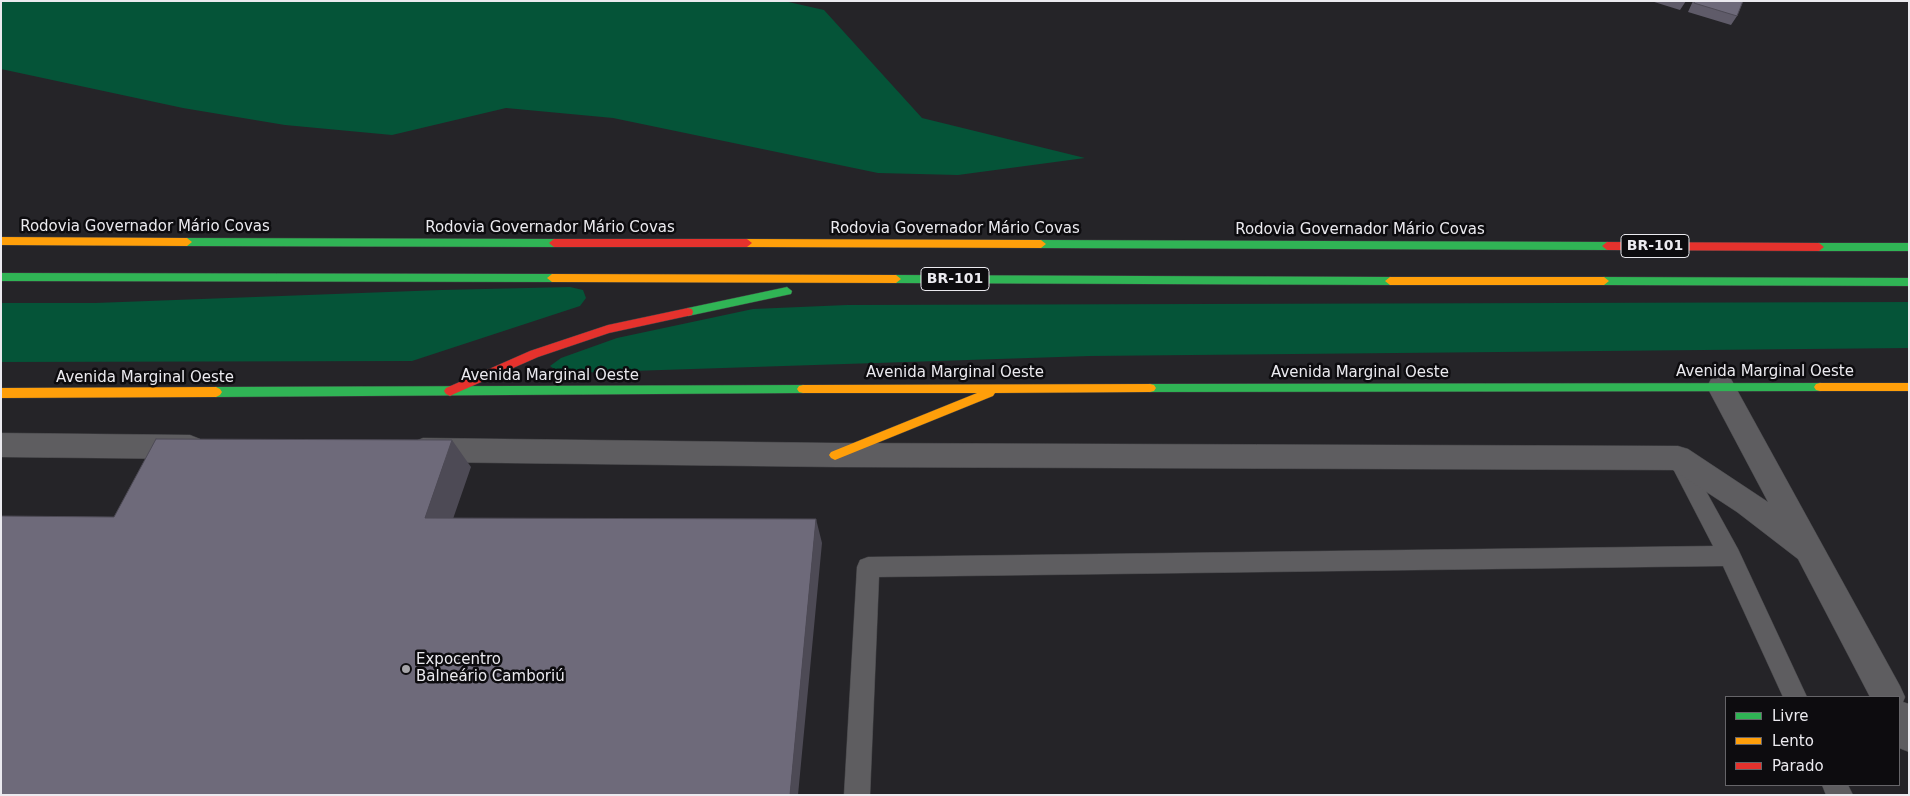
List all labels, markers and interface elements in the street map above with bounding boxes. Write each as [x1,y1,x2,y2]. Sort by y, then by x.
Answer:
street label: Rodovia Governador Mário Covas [20,218,270,236]
street label: Rodovia Governador Mário Covas [425,219,675,237]
street label: Rodovia Governador Mário Covas [830,220,1080,238]
street label: Rodovia Governador Mário Covas [1235,221,1485,239]
road number: BR-101 [1621,235,1689,258]
road number: BR-101 [921,268,989,290]
street label: Avenida Marginal Oeste [1676,363,1854,381]
street label: Avenida Marginal Oeste [866,364,1044,382]
street label: Avenida Marginal Oeste [1271,364,1449,382]
street label: Avenida Marginal Oeste [461,367,639,385]
street label: Avenida Marginal Oeste [56,369,234,387]
place label: Expocentro Balneário Camboriú [416,651,565,686]
marker: Expocentro Balneário Camboriú [400,663,412,675]
legend [1725,696,1900,786]
text: Livre [1772,707,1808,725]
text: Lento [1772,732,1814,750]
text: Parado [1772,757,1824,775]

